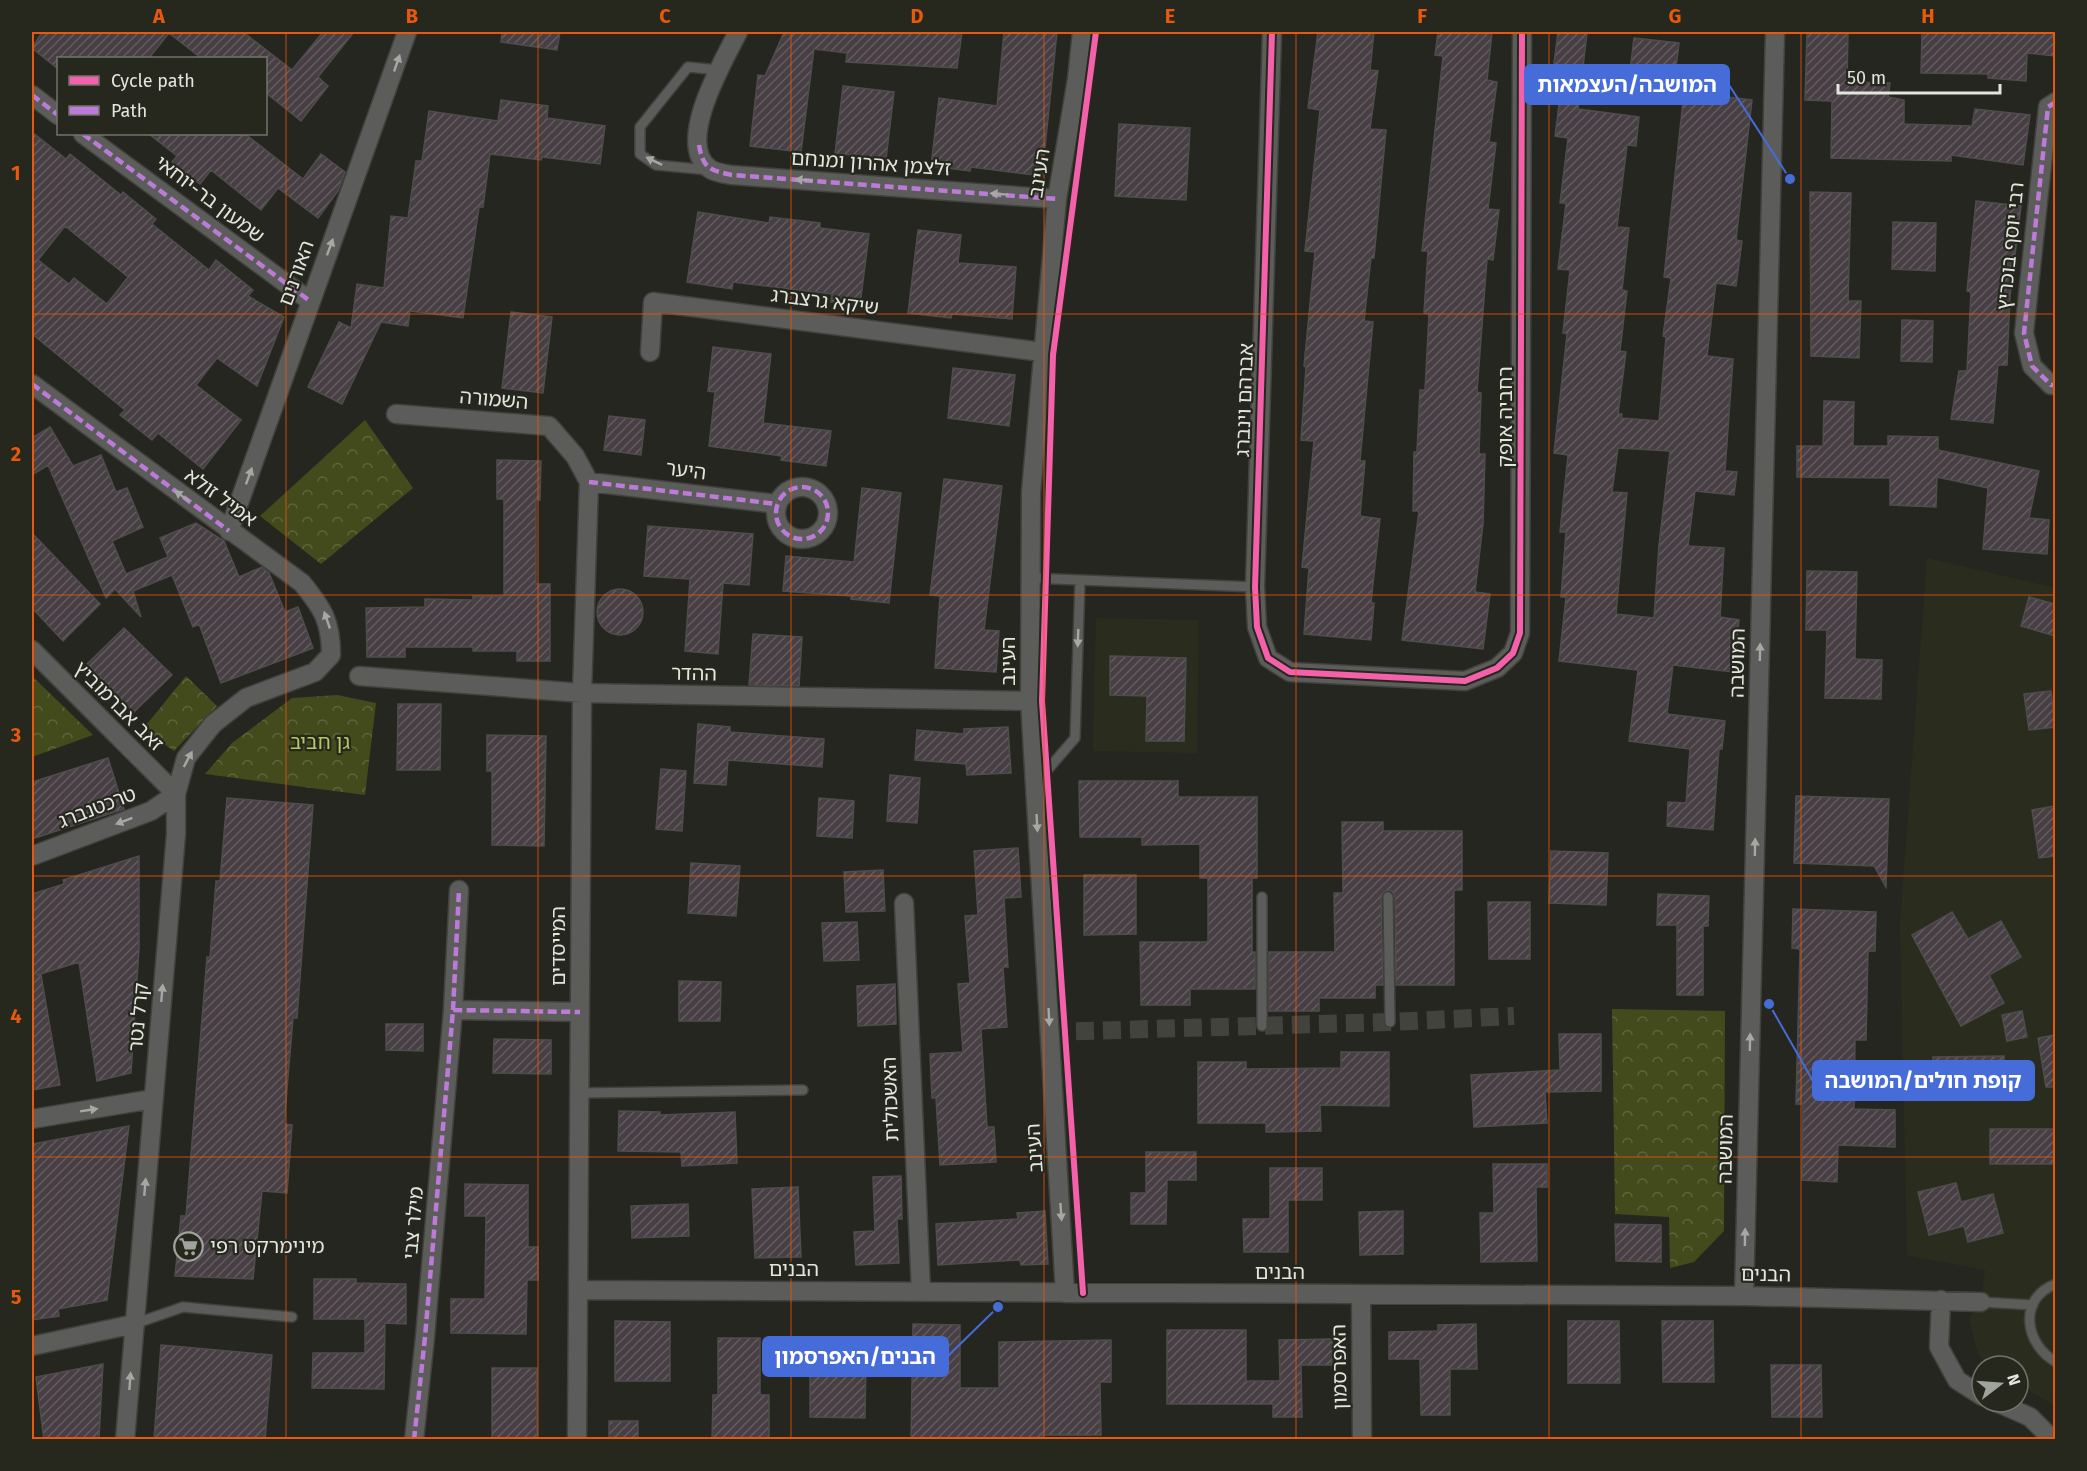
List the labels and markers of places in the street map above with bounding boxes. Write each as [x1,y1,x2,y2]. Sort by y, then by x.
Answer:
callout: המושבה/העצמאות [1525,65,1729,104]
callout: קופת חולים/המושבה [1813,1061,2034,1100]
supermarket icon: מינימרקט רפי [173,1230,205,1262]
place label: מינימרקט רפי [210,1234,325,1258]
callout: הבנים/האפרסמון [763,1337,948,1376]

